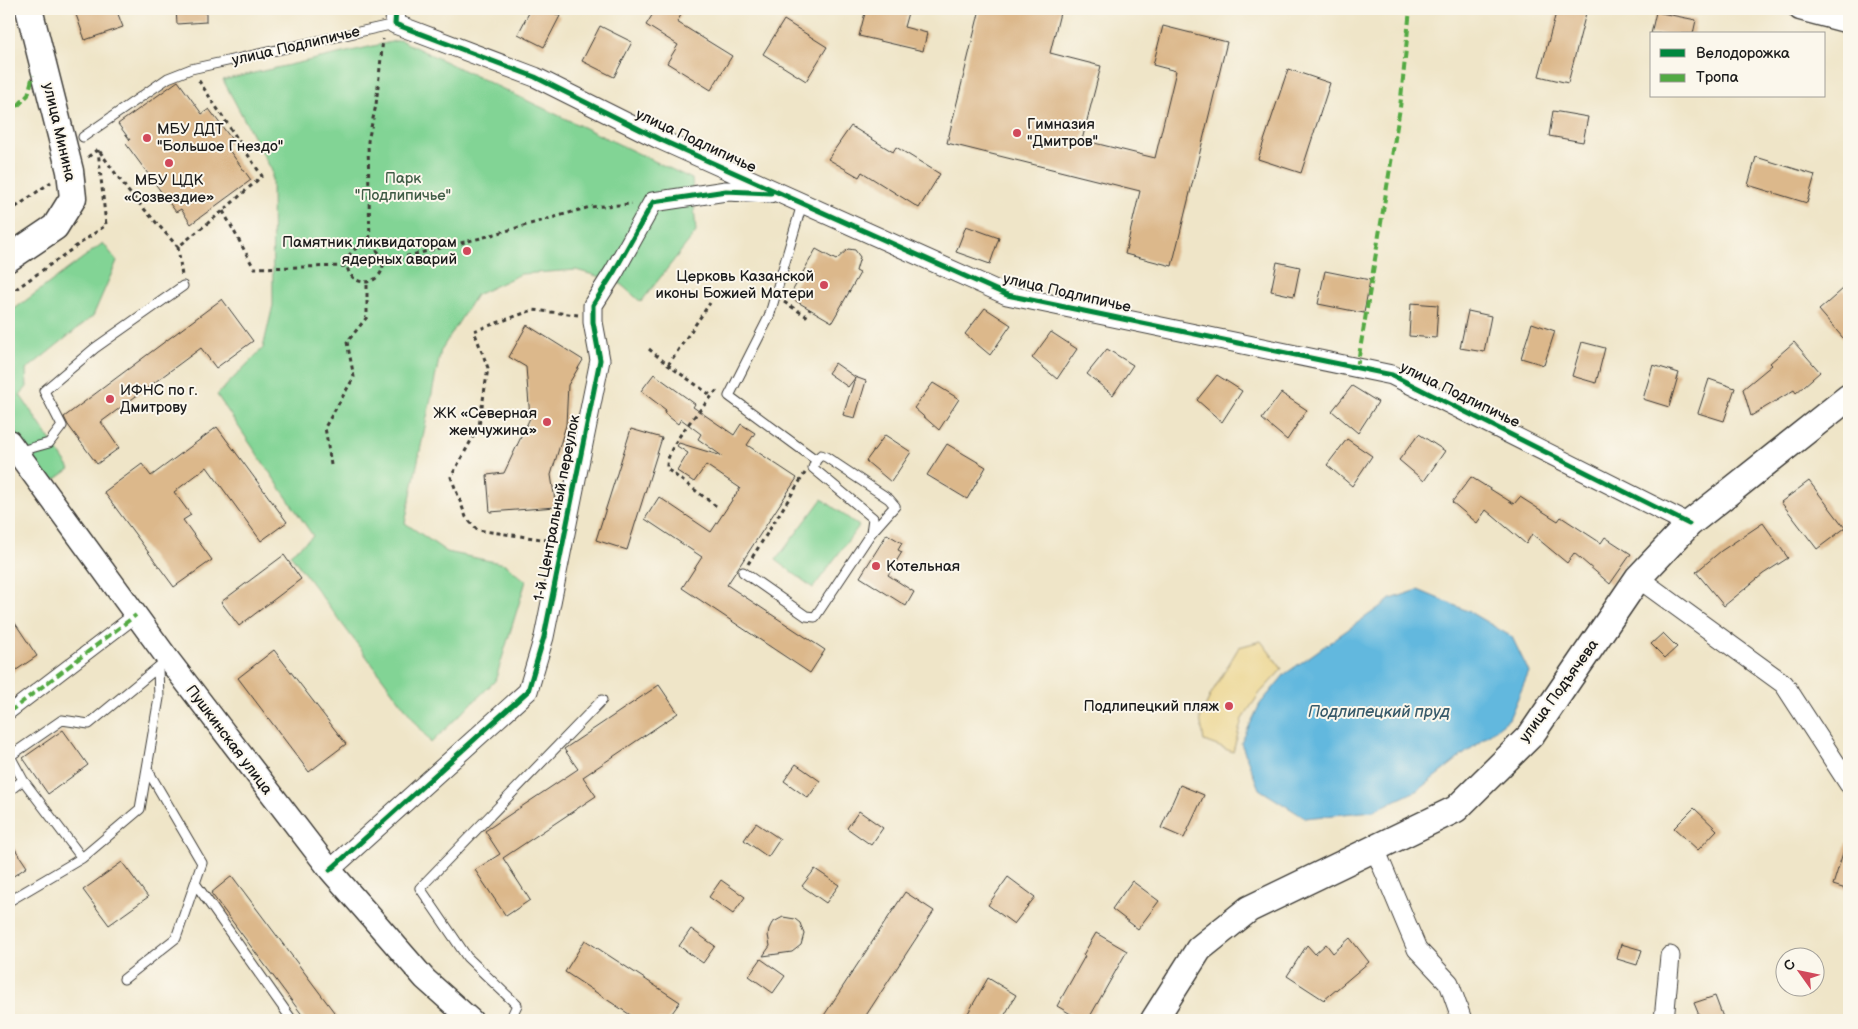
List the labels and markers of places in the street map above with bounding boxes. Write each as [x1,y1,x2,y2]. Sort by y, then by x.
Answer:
place label: Гимназия "Дмитров" [1027,115,1098,151]
place label: МБУ ДДТ "Большое Гнездо" [157,120,283,156]
marker: Гимназия "Дмитров" [1011,127,1023,139]
marker: МБУ ДДТ "Большое Гнездо" [141,132,153,144]
marker: МБУ ЦДК «Созвездие» [163,157,175,169]
place label: МБУ ЦДК «Созвездие» [124,171,214,207]
place label: Памятник ликвидаторам ядерных аварий [282,233,457,269]
marker: Памятник ликвидаторам ядерных аварий [461,245,473,257]
place label: Церковь Казанской иконы Божией Матери [655,267,814,303]
marker: Церковь Казанской иконы Божией Матери [818,279,830,291]
place label: ИФНС по г. Дмитрову [120,381,197,417]
marker: ИФНС по г. Дмитрову [104,393,116,405]
place label: ЖК «Северная жемчужина» [433,404,537,440]
marker: ЖК «Северная жемчужина» [541,416,553,428]
place label: Котельная [886,557,960,576]
marker: Котельная [870,560,882,572]
place label: Подлипецкий пляж [1084,697,1220,716]
marker: Подлипецкий пляж [1223,700,1235,712]

